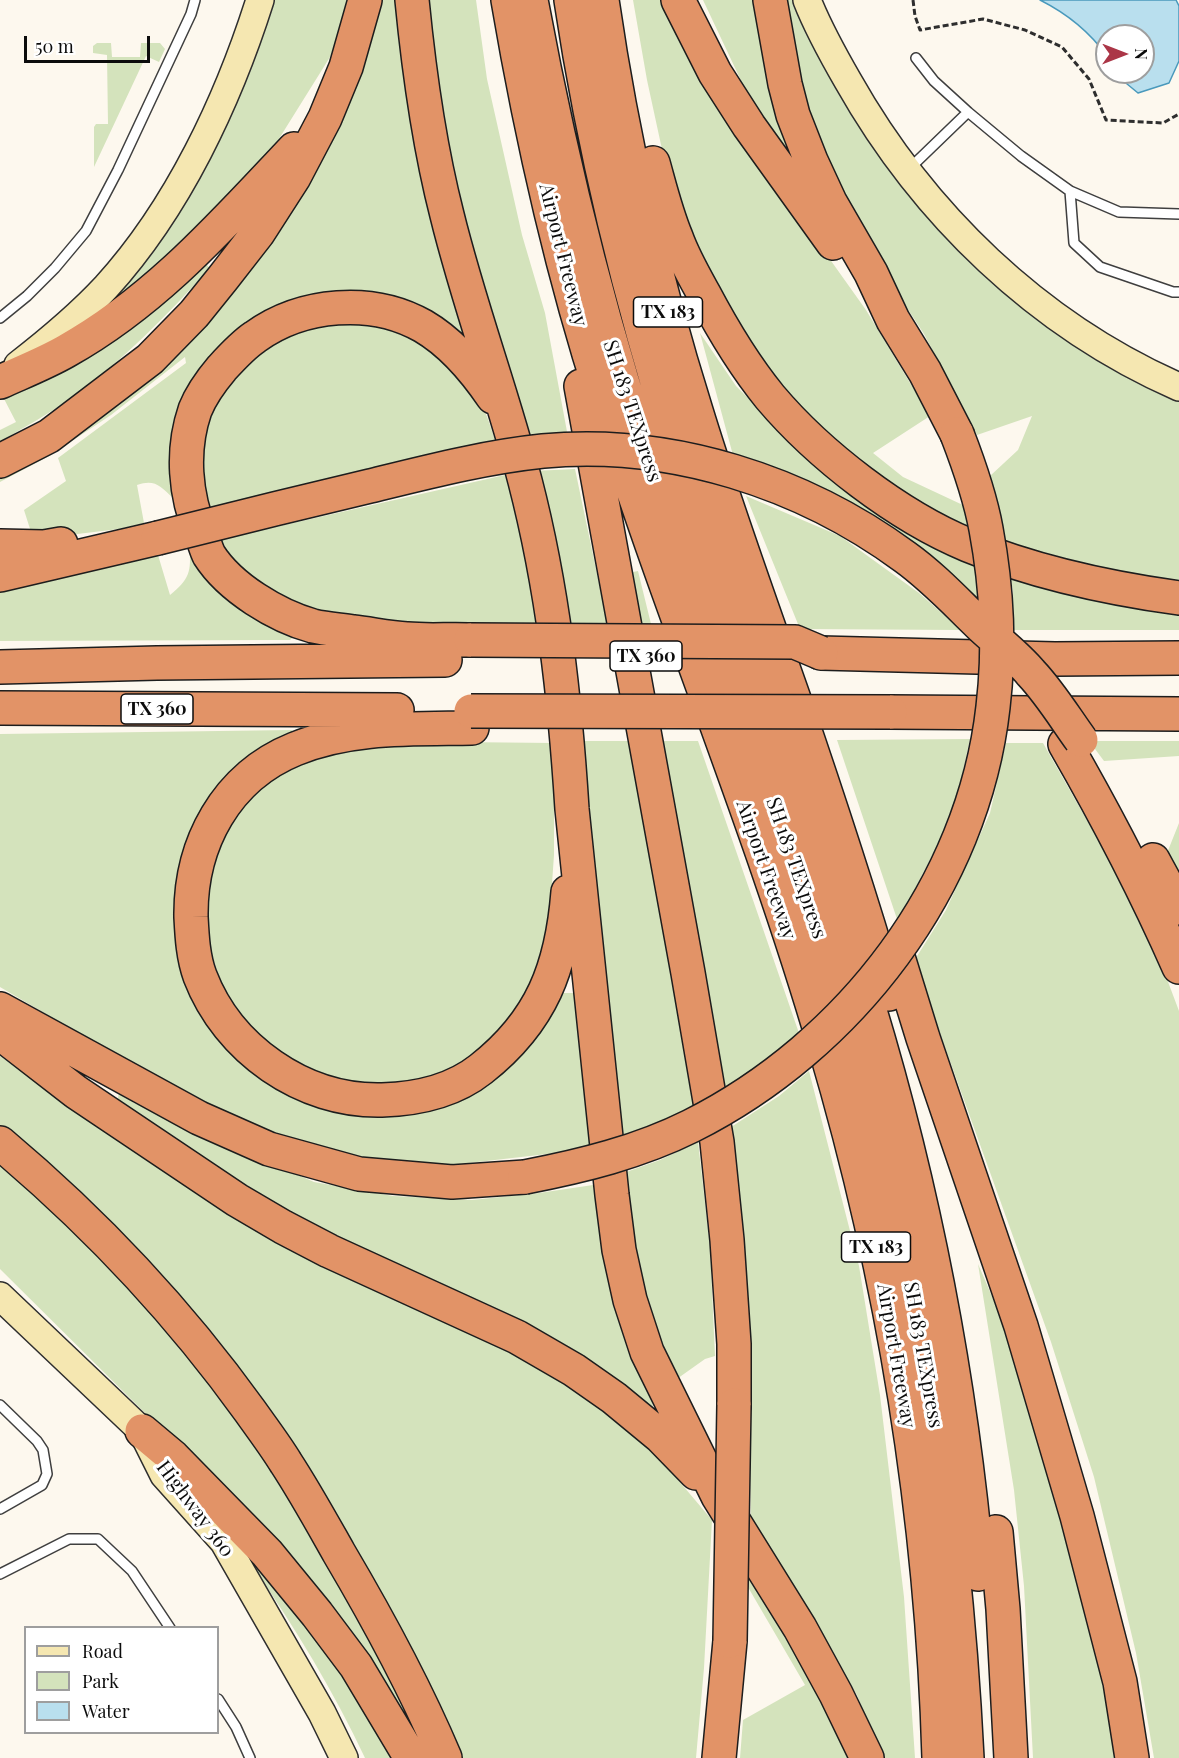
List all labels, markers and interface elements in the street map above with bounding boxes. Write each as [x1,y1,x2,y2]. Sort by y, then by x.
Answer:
scale bar [27,24,153,62]
north arrow [1095,24,1155,84]
text: 50 m [35,34,74,58]
text: N [1131,48,1152,60]
street label: Airport Freeway [534,181,592,329]
road number: TX 183 [634,297,702,327]
street label: SH 183 TEXpress [598,337,666,485]
road number: TX 360 [610,641,682,671]
road number: TX 360 [121,694,193,724]
street label: SH 183 TEXpress [761,794,831,942]
street label: Airport Freeway [731,797,801,943]
road number: TX 183 [842,1232,910,1262]
street label: SH 183 TEXpress [898,1280,948,1430]
street label: Airport Freeway [871,1282,921,1430]
street label: Highway 360 [151,1456,239,1562]
legend [24,1626,219,1734]
text: Road [82,1639,123,1663]
text: Park [82,1669,119,1693]
text: Water [82,1699,130,1723]

